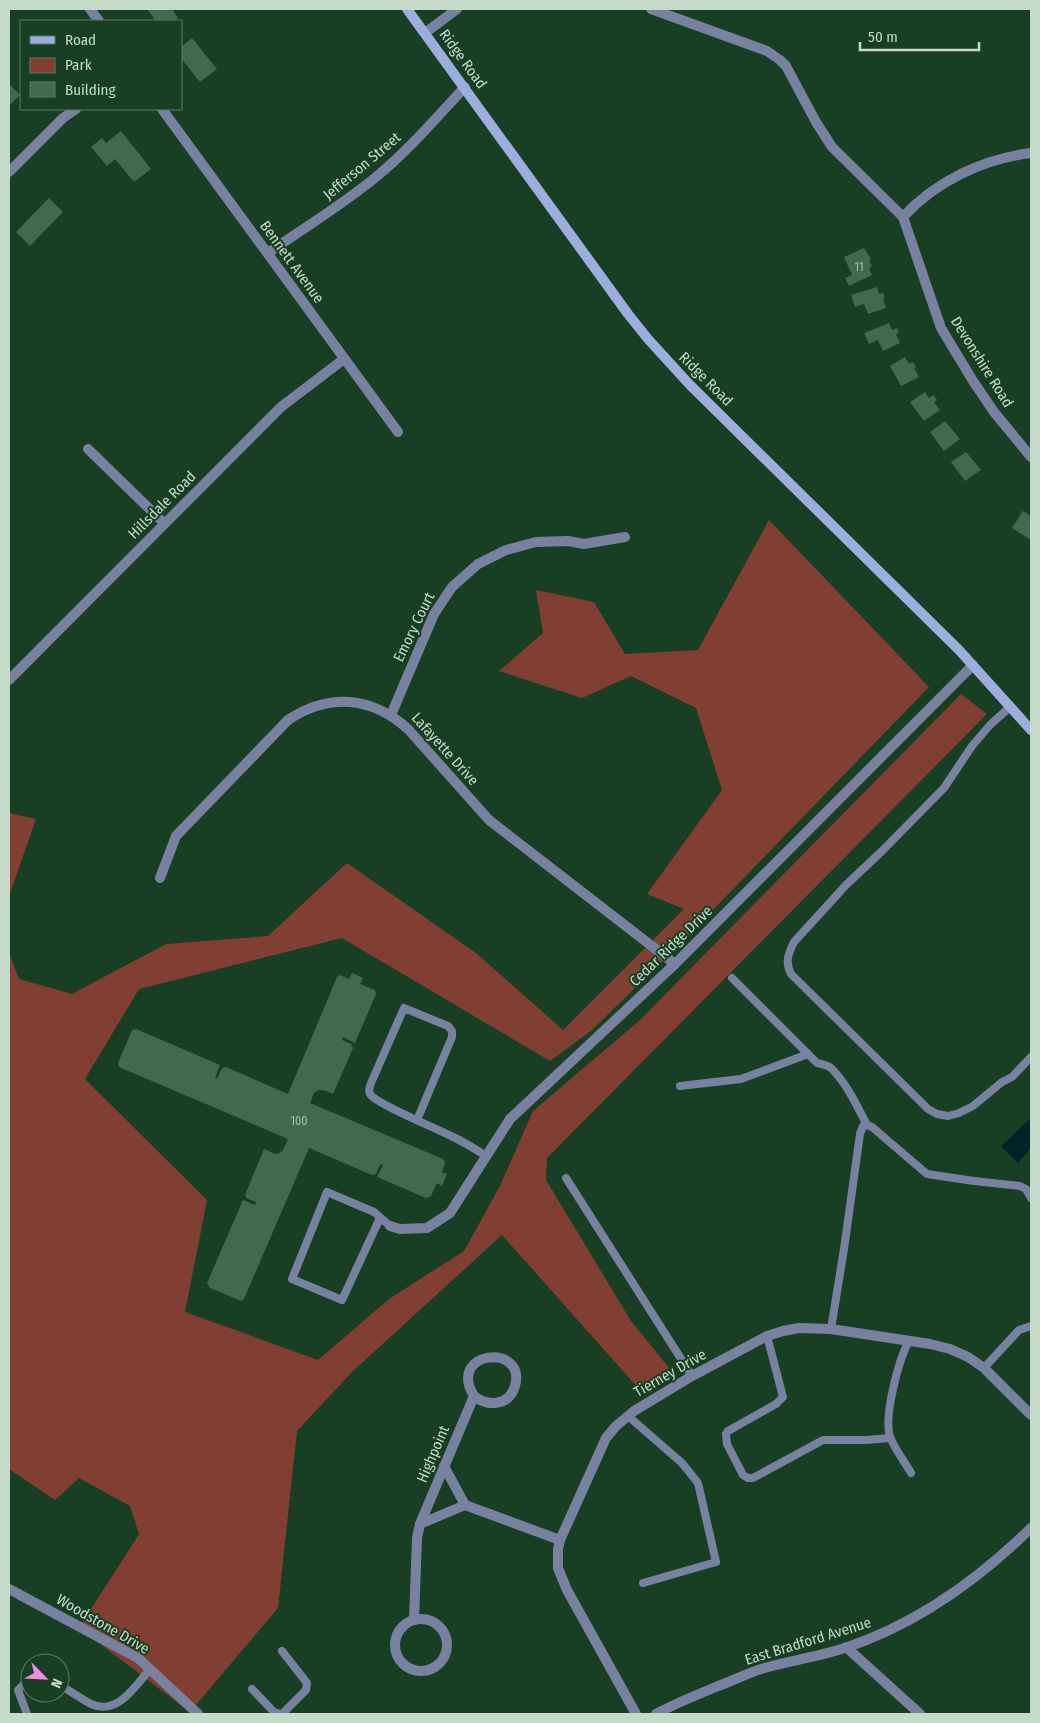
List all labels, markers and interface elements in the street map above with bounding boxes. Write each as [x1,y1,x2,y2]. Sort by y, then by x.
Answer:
legend [20,20,182,110]
scale bar [860,20,979,52]
street label: Ridge Road [435,26,491,92]
text: 50 m [868,28,898,46]
text: Road [65,31,96,49]
text: Park [65,56,92,74]
text: Building [65,81,116,99]
street label: Jefferson Street [320,128,404,204]
street label: Bennett Avenue [256,217,328,307]
house number: 11 [854,260,864,274]
street label: Devonshire Road [947,313,1017,411]
street label: Ridge Road [675,348,737,410]
street label: Hillsdale Road [124,467,200,543]
street label: Emory Court [389,589,439,665]
street label: Lafayette Drive [408,709,482,789]
street label: Cedar Ridge Drive [626,902,716,990]
house number: 100 [290,1114,308,1128]
street label: Tierney Drive [631,1345,709,1401]
street label: Highpoint [413,1423,453,1485]
street label: Woodstone Drive [53,1590,153,1658]
street label: East Bradford Avenue [743,1613,873,1669]
north arrow [20,1653,70,1703]
text: N [47,1676,66,1690]

